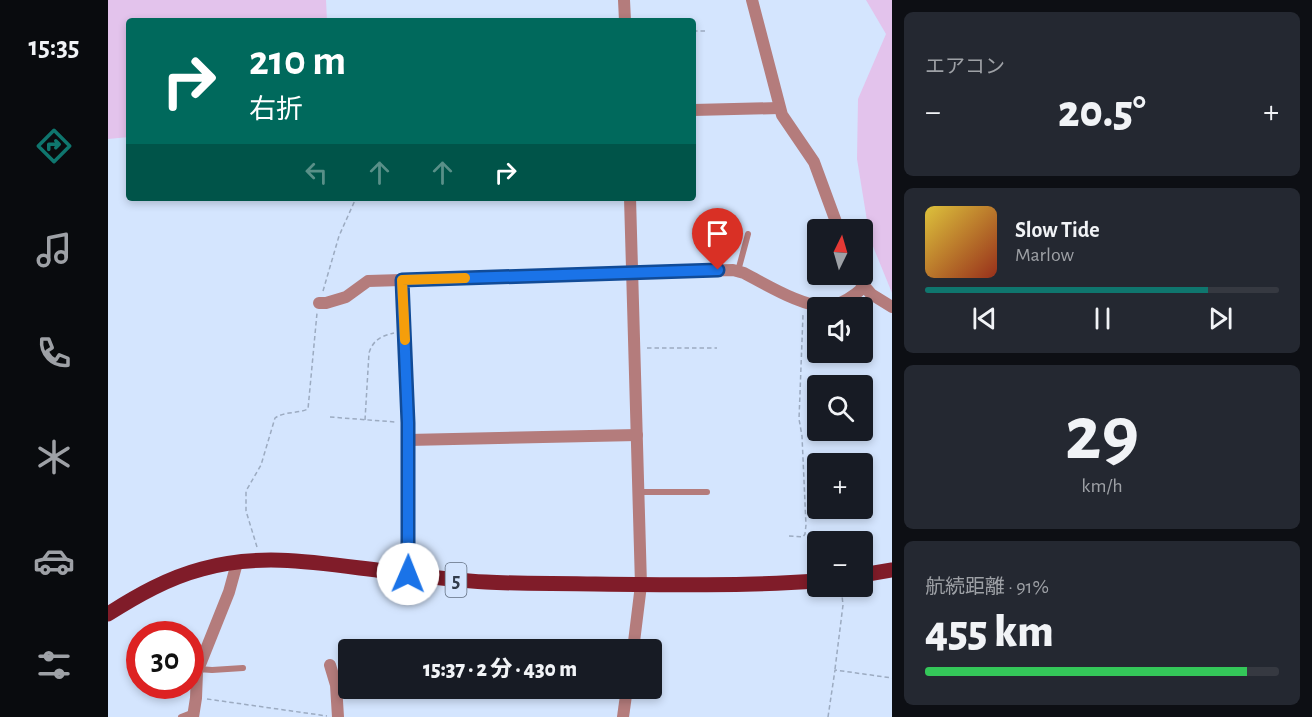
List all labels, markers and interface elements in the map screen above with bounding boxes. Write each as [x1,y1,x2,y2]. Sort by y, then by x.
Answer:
text: 15:35 [29,33,79,60]
text: 210 m [249,40,346,82]
icon: right [150,42,228,120]
text: エアコン [925,57,1005,77]
text: 20.5° [1058,90,1146,135]
text: 右折 [249,96,303,123]
text: − [925,96,941,129]
text: + [1263,96,1279,129]
icon: directions [33,125,75,167]
icon: left [300,156,333,189]
icon: ahead [363,156,396,189]
icon: ahead [426,156,459,189]
icon: right [489,156,522,189]
pin [692,208,743,270]
icon: arrive [701,217,734,250]
north arrow [807,219,873,285]
map controls [807,219,873,597]
text: Slow Tide [1015,219,1100,241]
icon: music [33,229,75,271]
text: Marlow [1015,245,1074,265]
button: sound [807,297,873,363]
icon: previous [968,302,1001,335]
icon: pause [1086,302,1119,335]
icon: next [1204,302,1237,335]
icon: phone [33,332,75,374]
button: search [807,375,873,441]
text: 29 [1065,396,1139,474]
icon: climate [33,436,75,478]
button: + [807,453,873,519]
text: km/h [1081,476,1123,496]
button: − [807,531,873,597]
icon: car [33,540,75,582]
position arrow [376,542,440,606]
road number: 5 [446,563,466,597]
text: 航続距離 · 91% [925,577,1049,597]
text: 455 km [925,610,1054,655]
speed limit sign: 30 [126,621,204,699]
icon: filters [33,644,75,686]
text: 15:37 · 2 分 · 430 m [423,658,577,680]

